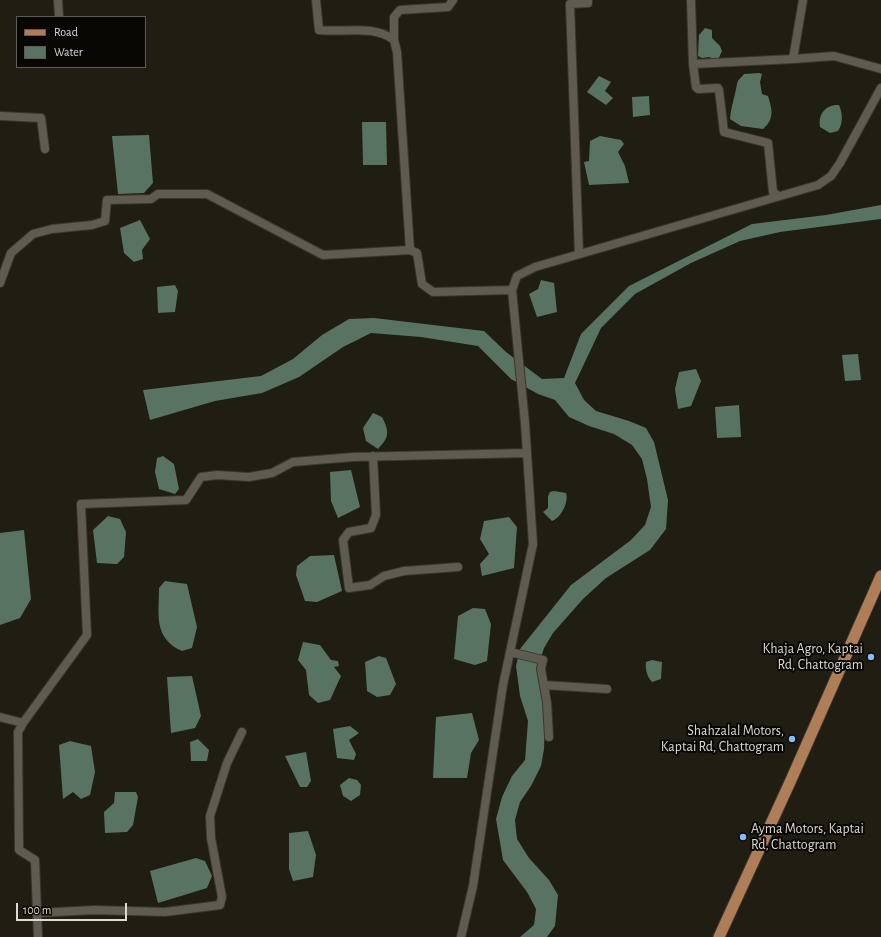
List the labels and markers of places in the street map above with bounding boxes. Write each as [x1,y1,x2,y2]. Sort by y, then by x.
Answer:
place label: Khaja Agro, Kaptai Rd, Chattogram [763,641,863,674]
marker: Khaja Agro, Kaptai Rd, Chattogram [866,652,876,662]
place label: Shahzalal Motors, Kaptai Rd, Chattogram [661,723,784,756]
marker: Shahzalal Motors, Kaptai Rd, Chattogram [787,734,797,744]
place label: Ayma Motors, Kaptai Rd, Chattogram [751,821,864,854]
marker: Ayma Motors, Kaptai Rd, Chattogram [738,832,748,842]

